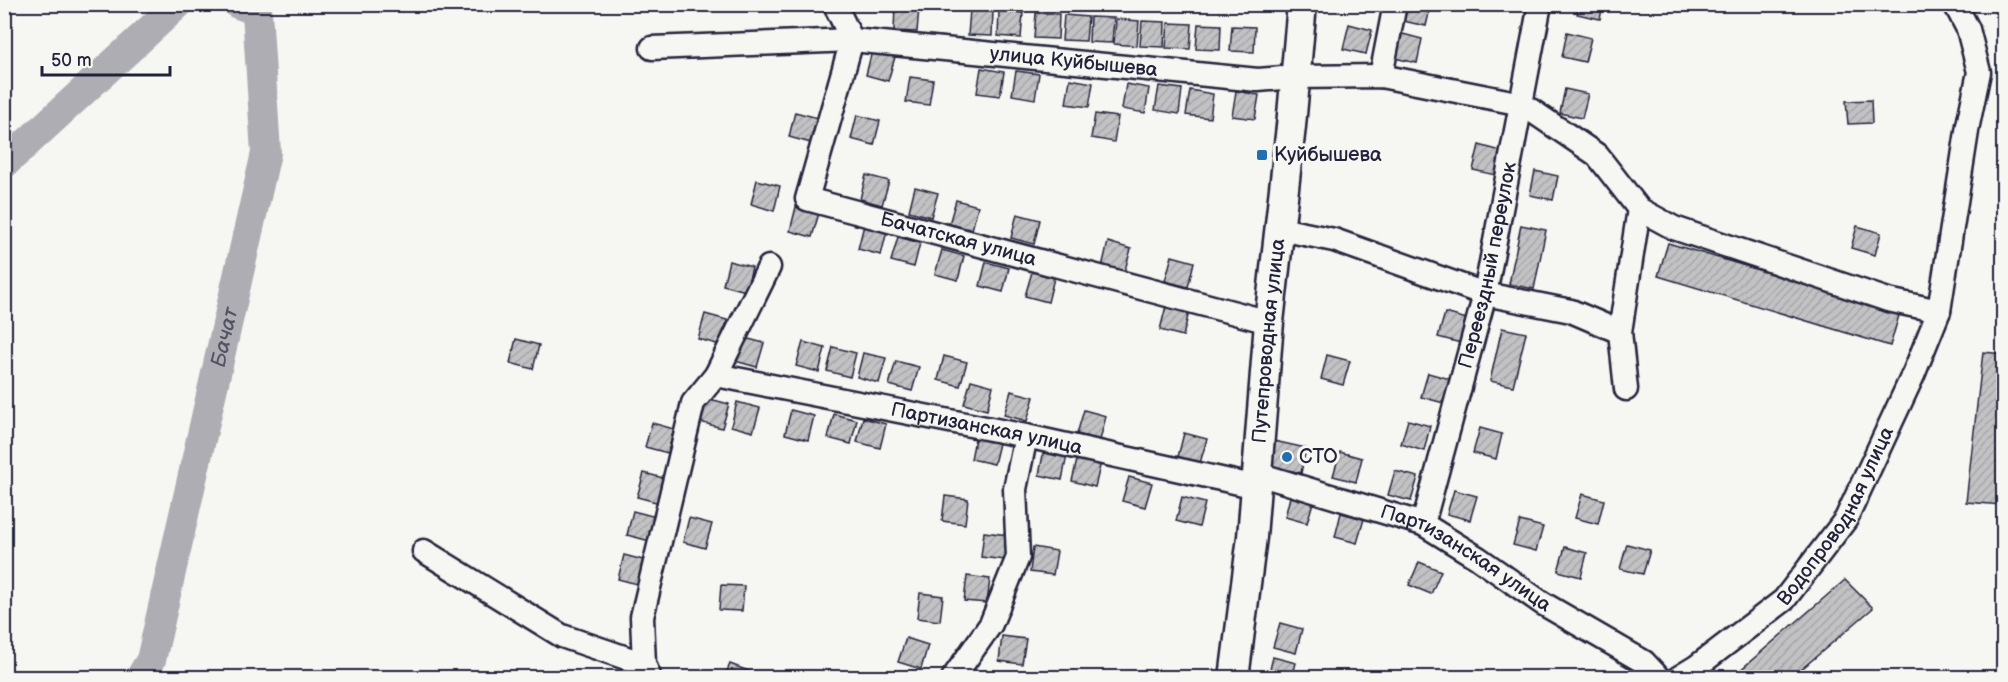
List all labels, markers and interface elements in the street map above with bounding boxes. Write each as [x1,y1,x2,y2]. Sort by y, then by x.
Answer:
scale bar [42,39,170,77]
street label: улица Куйбышева [989,42,1159,82]
text: 50 m [51,50,92,71]
place label: Куйбышева [1274,143,1382,167]
marker: Куйбышева [1255,148,1269,162]
street label: Переездный переулок [1453,160,1522,371]
street label: Бачатская улица [878,207,1039,272]
street label: Путепроводная улица [1247,237,1290,444]
water label: Бачат [205,304,243,369]
street label: Партизанская улица [889,398,1085,460]
street label: Водопроводная улица [1772,423,1899,610]
place label: СТО [1299,445,1338,469]
marker: СТО [1280,450,1294,464]
street label: Партизанская улица [1378,500,1555,618]

